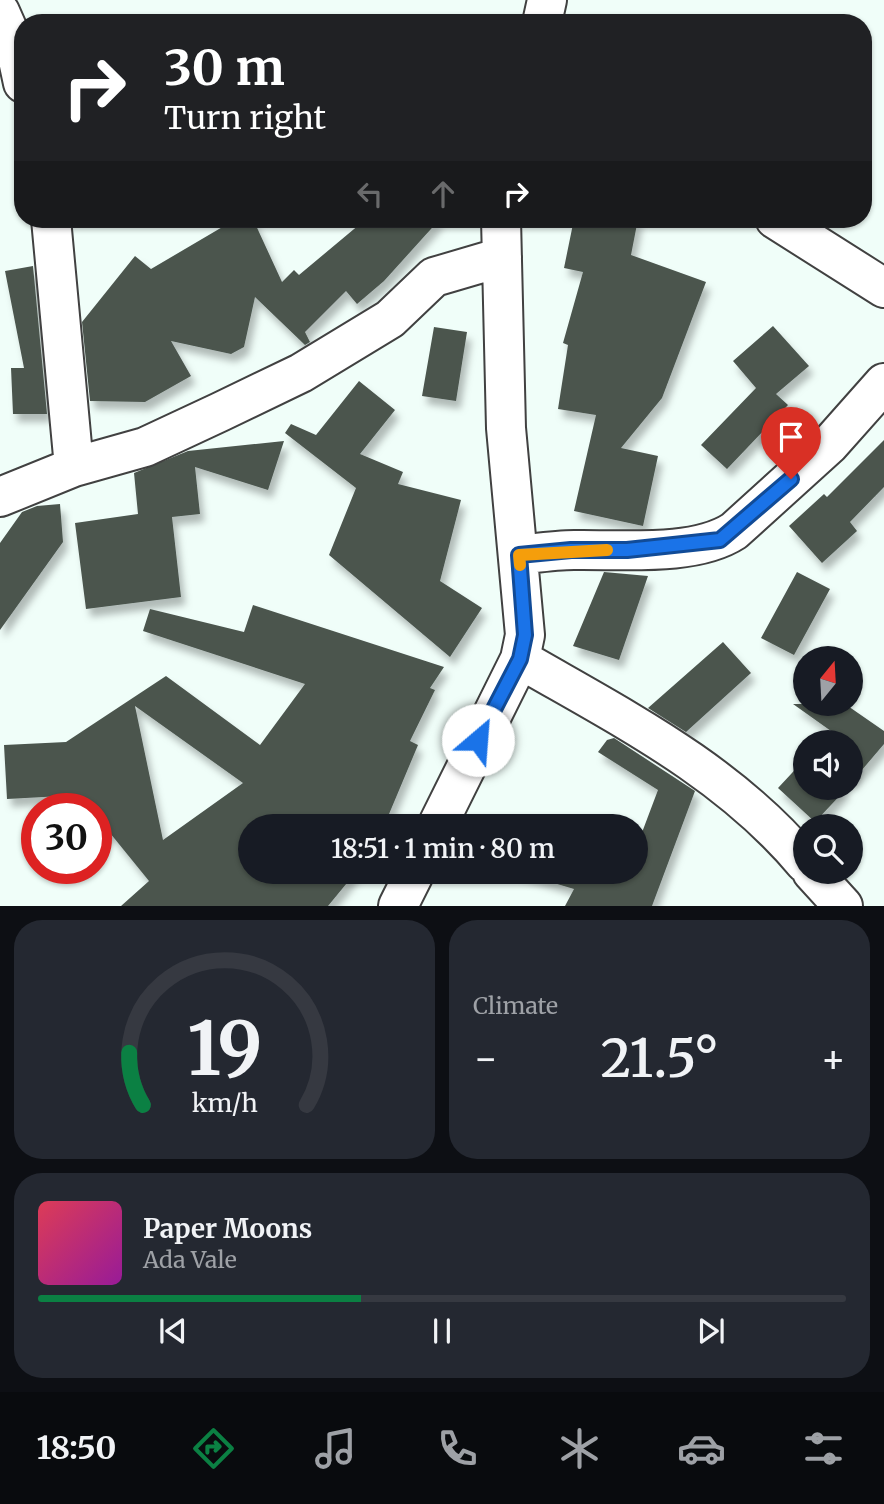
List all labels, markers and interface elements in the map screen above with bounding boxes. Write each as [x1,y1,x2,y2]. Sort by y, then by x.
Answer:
text: 30 m [164,37,285,98]
icon: right [49,42,140,133]
text: Turn right [164,98,326,138]
icon: left [351,175,389,213]
icon: ahead [424,175,462,213]
icon: right [497,175,535,213]
pin [761,407,821,479]
icon: arrive [772,418,810,456]
north arrow [793,646,863,716]
map controls [793,646,863,884]
position arrow [441,703,515,777]
button: sound [793,730,863,800]
speed limit sign: 30 [21,793,112,884]
button: search [793,814,863,884]
text: 18:51 · 1 min · 80 m [331,832,555,865]
text: Climate [473,991,558,1020]
text: 19 [187,1004,262,1096]
text: 21.5° [600,1026,719,1091]
text: − [473,1035,498,1082]
text: + [821,1035,846,1082]
text: km/h [191,1087,258,1119]
text: Paper Moons [143,1212,312,1245]
text: Ada Vale [143,1245,237,1274]
icon: previous [154,1312,192,1350]
icon: pause [423,1312,461,1350]
icon: next [692,1312,730,1350]
icon: directions [189,1424,238,1473]
icon: music [311,1424,360,1473]
icon: phone [433,1424,482,1473]
icon: climate [555,1424,604,1473]
icon: car [677,1424,726,1473]
icon: filters [799,1424,848,1473]
text: 18:50 [36,1428,117,1468]

